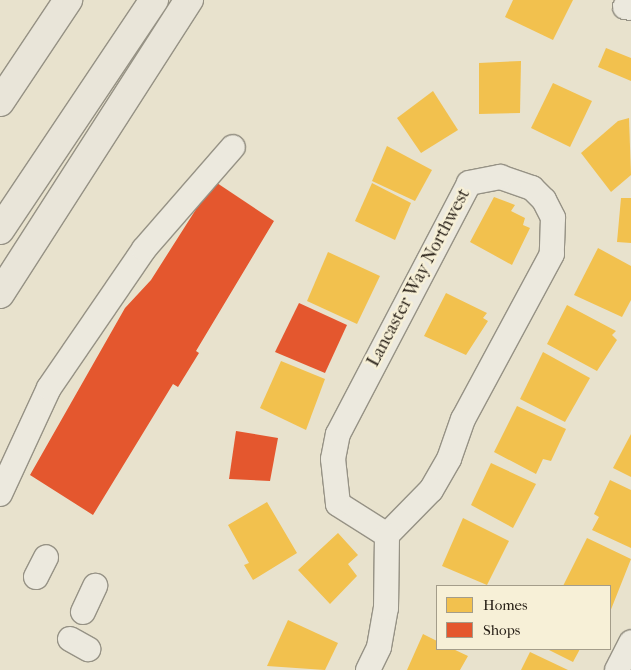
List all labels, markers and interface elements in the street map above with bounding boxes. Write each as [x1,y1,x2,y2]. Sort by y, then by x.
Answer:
street label: Lancaster Way Northwest [363,185,475,371]
legend [436,585,611,650]
text: Homes [483,596,528,614]
text: Shops [483,621,520,639]

